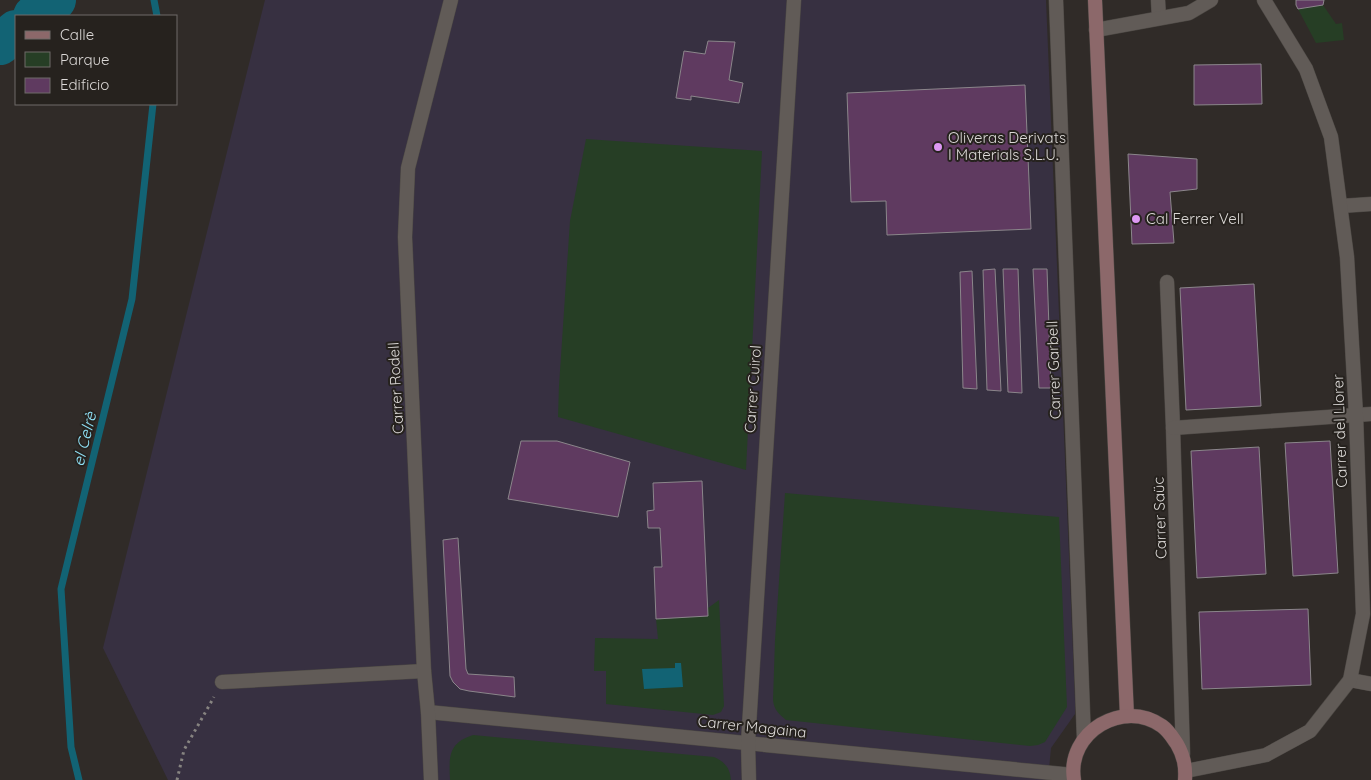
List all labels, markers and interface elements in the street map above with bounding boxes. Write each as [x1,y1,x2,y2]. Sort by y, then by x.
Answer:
legend [15,15,178,105]
text: Calle [60,25,94,44]
text: Parque [60,50,110,69]
text: Edificio [60,75,109,94]
place label: Oliveras Derivats I Materials S.L.U. [948,128,1066,164]
marker: Oliveras Derivats I Materials S.L.U. [932,141,944,153]
place label: Cal Ferrer Vell [1146,209,1244,228]
marker: Cal Ferrer Vell [1130,213,1142,225]
street label: Carrer Garbell [1042,321,1065,420]
street label: Carrer Rodell [384,342,407,434]
street label: Carrer Cuirol [740,344,765,433]
street label: Carrer del Llorer [1328,374,1351,488]
water label: el Celrè [68,409,101,468]
street label: Carrer Saüc [1149,476,1170,559]
street label: Carrer Magaina [697,711,807,742]

